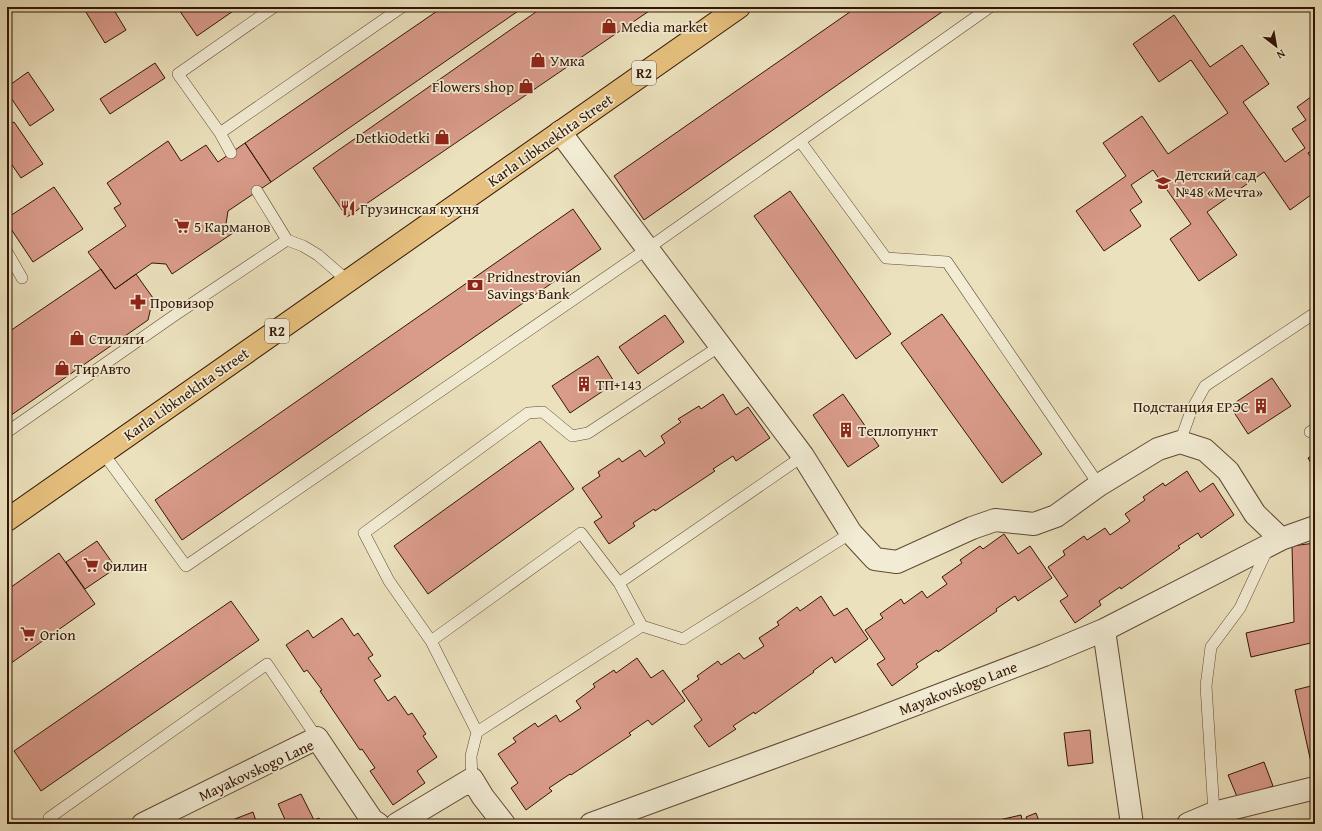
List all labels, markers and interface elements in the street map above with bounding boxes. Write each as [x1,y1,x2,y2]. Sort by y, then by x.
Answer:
place label: Media market [621,16,709,37]
shop icon: Media market [600,17,618,35]
north arrow [1256,26,1296,66]
text: N [1273,46,1288,64]
place label: Умка [550,50,586,71]
shop icon: Умка [529,51,547,69]
road number: R2 [632,61,656,85]
place label: Flowers shop [432,76,514,97]
shop icon: Flowers shop [517,77,535,95]
street label: Karla Libknekhta Street [483,88,618,191]
place label: DetkiOdetki [355,127,430,148]
shop icon: DetkiOdetki [433,128,451,146]
place label: Детский сад №48 «Мечта» [1174,164,1263,202]
school or university icon: Детский сад №48 «Мечта» [1154,174,1172,192]
place label: Грузинская кухня [360,198,480,219]
restaurant icon: Грузинская кухня [339,199,357,217]
place label: 5 Карманов [194,216,271,237]
supermarket icon: 5 Карманов [173,217,191,235]
place label: Pridnestrovian Savings Bank [487,266,581,304]
bank icon: Pridnestrovian Savings Bank [466,276,484,294]
place label: Провизор [150,292,214,313]
pharmacy icon: Провизор [129,293,147,311]
road number: R2 [265,319,289,343]
place label: Стиляги [89,328,145,349]
shop icon: Стиляги [68,329,86,347]
street label: Karla Libknekhta Street [119,342,254,445]
place label: ТирАвто [74,358,131,379]
shop icon: ТирАвто [53,359,71,377]
place label: ТП+143 [596,374,642,395]
building icon: ТП+143 [575,375,593,393]
place label: Подстанция ЕРЭС [1133,396,1249,417]
building icon: Подстанция ЕРЭС [1252,397,1270,415]
place label: Теплопункт [858,420,938,441]
building icon: Теплопункт [837,421,855,439]
place label: Филин [103,555,148,576]
supermarket icon: Филин [82,556,100,574]
place label: Orion [40,624,76,645]
supermarket icon: Orion [19,625,37,643]
street label: Mayakovskogo Lane [896,656,1020,720]
street label: Mayakovskogo Lane [195,734,317,806]

